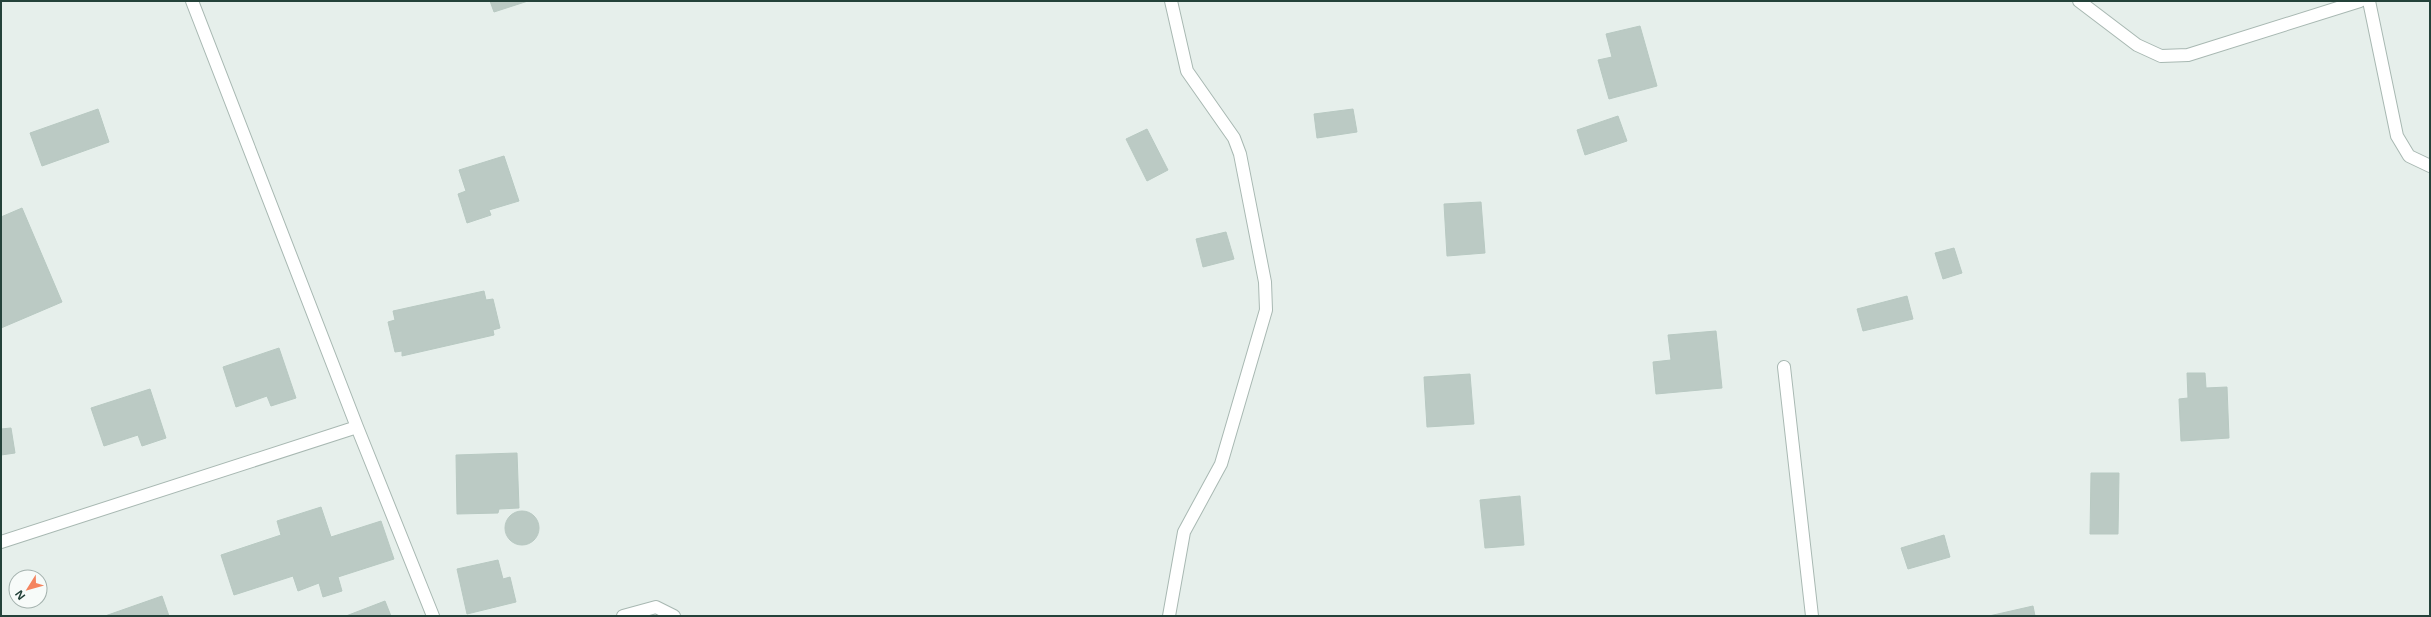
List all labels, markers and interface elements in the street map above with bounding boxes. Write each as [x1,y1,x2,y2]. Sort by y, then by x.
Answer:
north arrow [8,569,48,609]
text: N [11,587,28,603]

